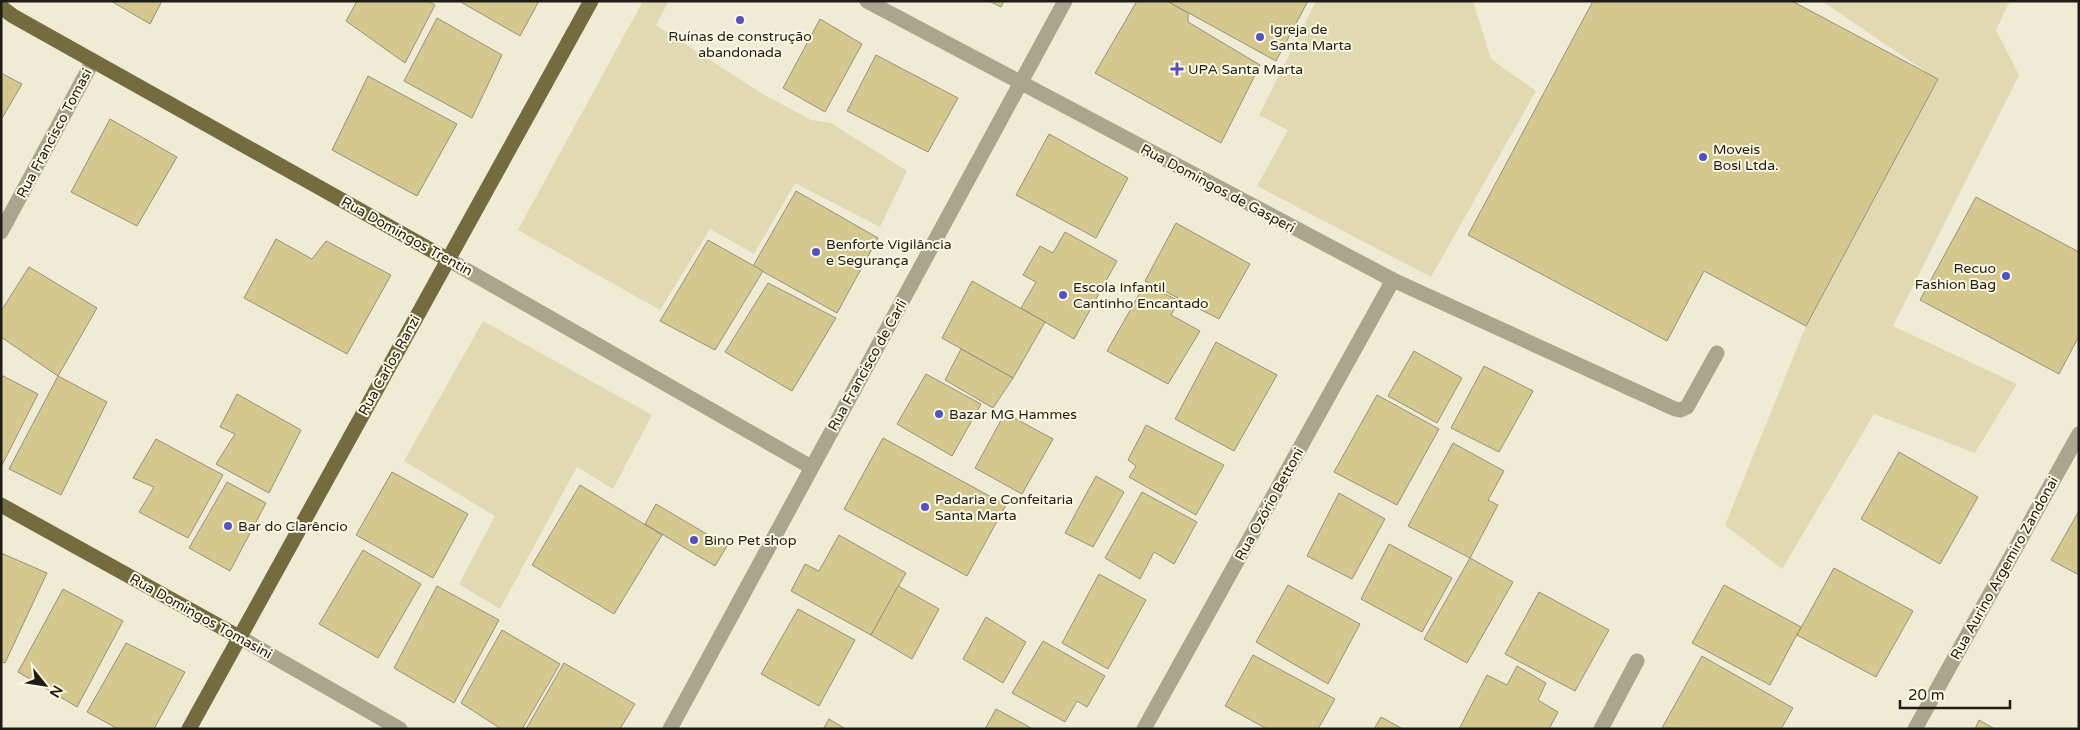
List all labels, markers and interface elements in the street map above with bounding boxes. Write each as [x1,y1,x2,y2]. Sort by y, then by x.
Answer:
marker: Ruínas de construção abandonada [734,14,746,26]
place label: Igreja de Santa Marta [1270,21,1352,54]
place label: Ruínas de construção abandonada [668,28,812,61]
marker: Igreja de Santa Marta [1254,31,1266,43]
place label: UPA Santa Marta [1188,61,1303,78]
marker: UPA Santa Marta [1170,62,1184,76]
street label: Rua Francisco Tomasi [13,66,96,201]
street label: Rua Domingos de Gasperi [1138,140,1298,236]
place label: Moveis Bosi Ltda. [1713,141,1779,174]
marker: Moveis Bosi Ltda. [1697,151,1709,163]
street label: Rua Domingos Trentin [338,193,476,280]
place label: Benforte Vigilância e Segurança [826,236,952,269]
marker: Benforte Vigilância e Segurança [810,246,822,258]
place label: Recuo Fashion Bag [1915,260,1996,293]
marker: Recuo Fashion Bag [2000,270,2012,282]
place label: Escola Infantil Cantinho Encantado [1073,279,1209,312]
marker: Escola Infantil Cantinho Encantado [1057,289,1069,301]
street label: Rua Francisco de Carli [824,297,911,434]
street label: Rua Carlos Ranzi [355,312,424,418]
place label: Bazar MG Hammes [949,406,1077,423]
marker: Bazar MG Hammes [933,408,945,420]
street label: Rua Ozório Bettoni [1231,445,1308,564]
street label: Rua Aurino Argemiro Zandonai [1947,474,2062,663]
place label: Padaria e Confeitaria Santa Marta [935,491,1073,524]
marker: Padaria e Confeitaria Santa Marta [919,501,931,513]
place label: Bar do Clarêncio [238,518,348,535]
marker: Bar do Clarêncio [222,520,234,532]
place label: Bino Pet shop [704,532,797,549]
marker: Bino Pet shop [688,534,700,546]
street label: Rua Domingos Tomasini [126,570,275,663]
north arrow [20,660,70,710]
scale bar [1900,678,2010,710]
text: N [46,682,66,700]
text: 20 m [1908,686,1945,704]

